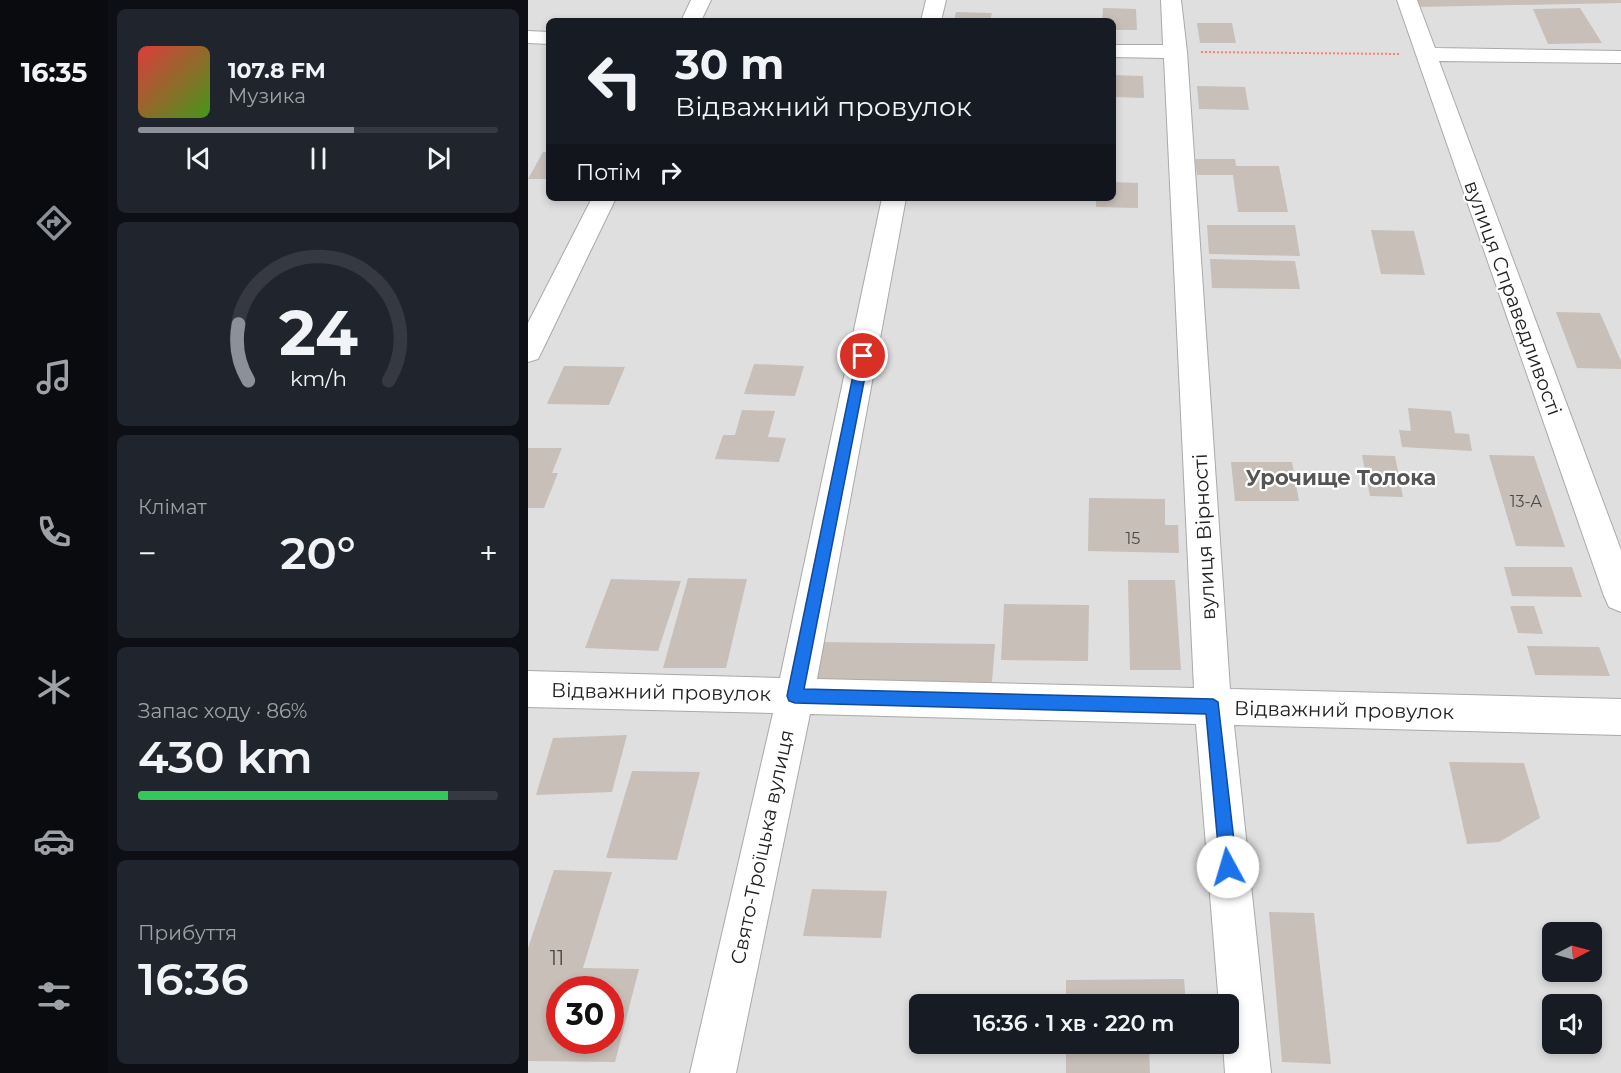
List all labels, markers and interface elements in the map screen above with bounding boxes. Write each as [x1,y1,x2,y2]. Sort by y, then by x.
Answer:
text: 30 m [675,38,784,90]
icon: left [576,42,654,120]
text: 16:35 [21,56,87,89]
text: 107.8 FM [228,57,326,84]
text: Музика [228,84,306,108]
text: Відважний провулок [675,90,972,123]
icon: previous [182,142,215,175]
icon: pause [302,142,335,175]
icon: next [422,142,455,175]
icon: right [654,156,687,189]
text: Потім [576,159,642,186]
street label: вулиця Справедливості [1459,177,1567,419]
icon: directions [33,202,75,244]
text: 24 [278,295,358,371]
pin [837,330,888,381]
icon: arrive [846,339,879,372]
icon: music [33,356,75,398]
text: km/h [289,365,347,391]
street label: вулиця Вірності [1188,453,1220,621]
district label: Урочище Толока [1246,465,1436,490]
house number: 13-А [1510,492,1542,511]
text: Клімат [138,495,207,519]
icon: phone [33,511,75,553]
text: 20° [280,525,356,580]
house number: 15 [1126,529,1140,548]
text: − [138,533,157,573]
text: + [479,533,498,573]
icon: climate [33,666,75,708]
street label: Відважний провулок [551,678,771,706]
street label: Відважний провулок [1234,696,1454,724]
text: Запас ходу · 86% [138,699,307,723]
street label: Свято-Троїцька вулиця [725,728,799,966]
text: 430 km [138,729,313,784]
icon: car [33,820,75,862]
position arrow [1196,835,1260,899]
text: Прибуття [138,921,237,945]
north arrow [1542,922,1602,982]
map controls [1542,922,1602,1054]
house number: 11 [550,946,564,970]
text: 16:36 [138,951,249,1006]
icon: filters [33,975,75,1017]
speed limit sign: 30 [546,976,624,1054]
button: sound [1542,994,1602,1054]
text: 16:36 · 1 хв · 220 m [973,1010,1175,1037]

